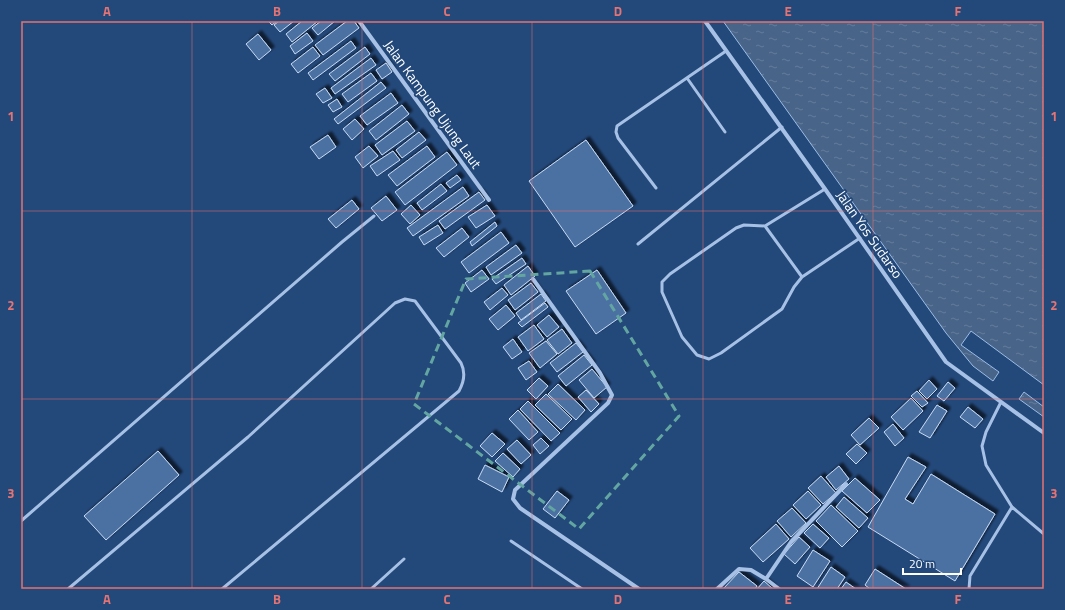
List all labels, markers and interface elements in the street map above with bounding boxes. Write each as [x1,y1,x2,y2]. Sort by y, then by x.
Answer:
text: A [103,1,111,21]
text: B [273,1,281,21]
text: C [443,1,451,21]
text: D [614,1,622,21]
text: E [784,1,792,21]
text: F [955,1,962,21]
street label: Jalan Kampung Ujung Laut [379,35,487,173]
text: 1 [7,106,15,126]
text: 1 [1050,106,1058,126]
street label: Jalan Yos Sudarso [832,186,908,282]
text: 2 [7,295,15,315]
text: 2 [1050,295,1058,315]
text: 3 [7,483,15,503]
text: 3 [1050,483,1058,503]
scale bar [903,550,961,576]
text: 20 m [909,554,935,573]
text: A [103,589,111,609]
text: B [273,589,281,609]
text: C [443,589,451,609]
text: D [614,589,622,609]
text: E [784,589,792,609]
text: F [955,589,962,609]

